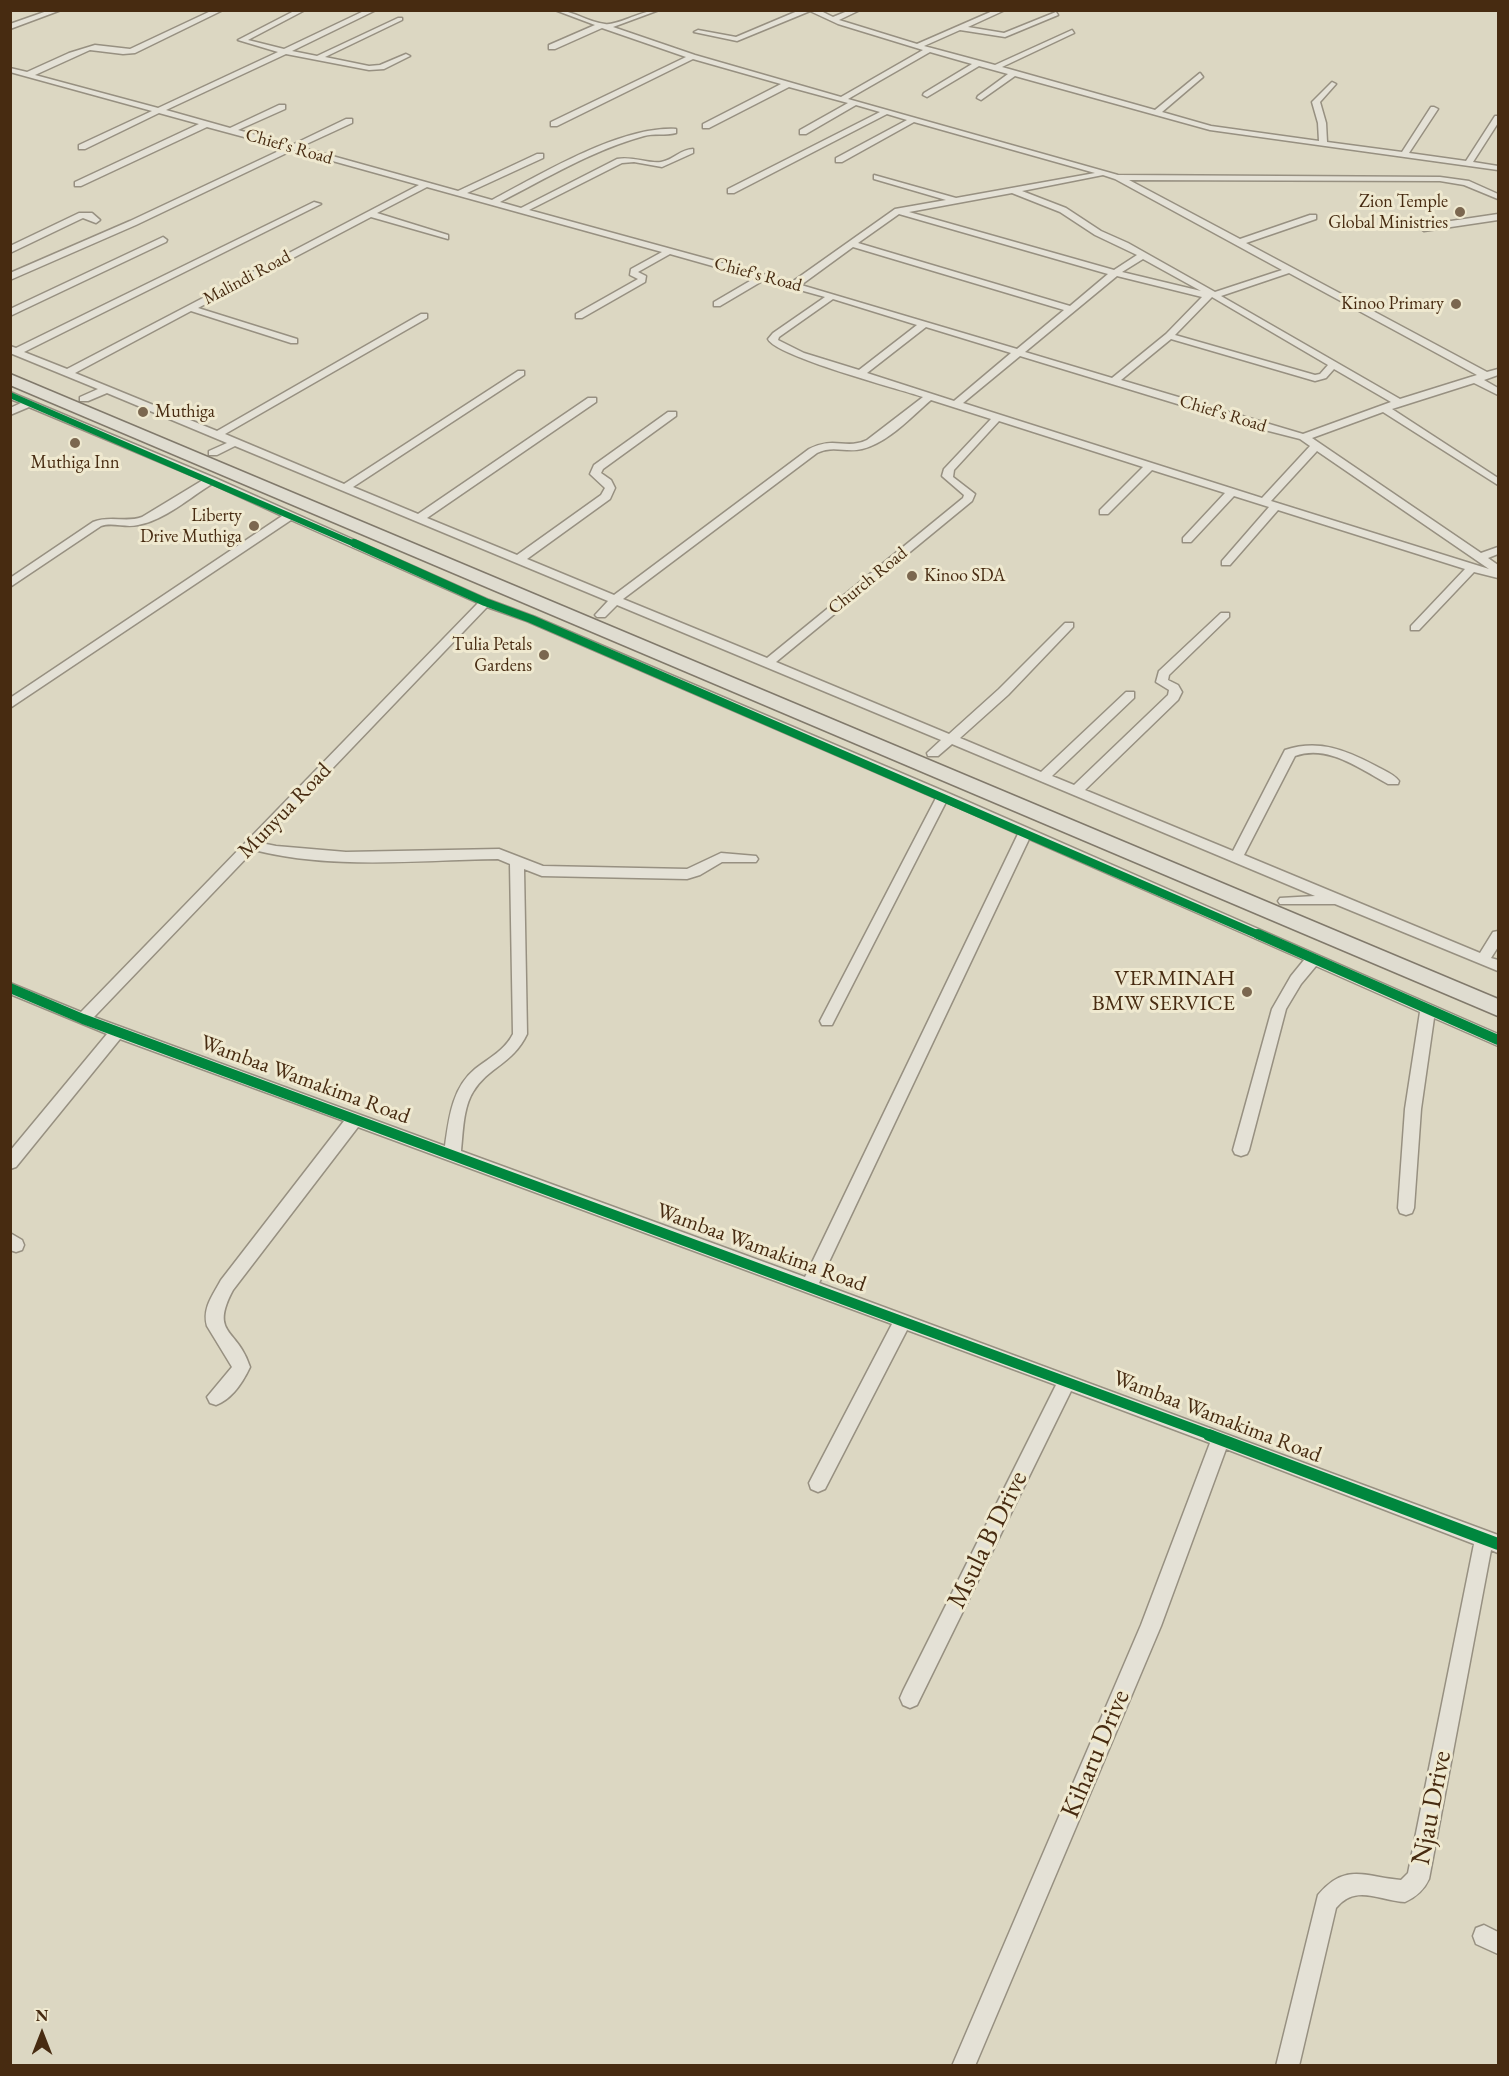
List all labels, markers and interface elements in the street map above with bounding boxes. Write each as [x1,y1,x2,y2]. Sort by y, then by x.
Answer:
street label: Chief's Road [243,124,335,170]
place label: Zion Temple Global Ministries [1328,191,1448,234]
marker: Zion Temple Global Ministries [1453,205,1467,219]
street label: Malindi Road [200,246,294,310]
street label: Chief's Road [712,253,804,297]
place label: Kinoo Primary [1341,293,1444,315]
marker: Kinoo Primary [1449,297,1463,311]
street label: Chief's Road [1177,391,1269,437]
place label: Muthiga [155,401,215,423]
marker: Muthiga [136,405,150,419]
marker: Muthiga Inn [68,436,82,450]
place label: Muthiga Inn [31,452,119,474]
place label: Liberty Drive Muthiga [140,505,242,548]
marker: Liberty Drive Muthiga [247,519,261,533]
street label: Church Road [824,543,912,619]
place label: Kinoo SDA [924,565,1005,587]
marker: Kinoo SDA [905,569,919,583]
place label: Tulia Petals Gardens [452,634,532,676]
marker: Tulia Petals Gardens [537,648,551,662]
street label: Munyua Road [233,758,337,864]
place label: VERMINAH BMW SERVICE [1092,966,1235,1017]
marker: VERMINAH BMW SERVICE [1240,985,1254,999]
street label: Wambaa Wamakima Road [196,1030,414,1130]
street label: Wambaa Wamakima Road [652,1198,870,1298]
street label: Wambaa Wamakima Road [1109,1365,1325,1469]
street label: Msula B Drive [941,1466,1035,1614]
street label: Kiharu Drive [1055,1685,1137,1823]
street label: Njau Drive [1405,1748,1459,1868]
north arrow [12,2004,72,2064]
text: N [36,2005,48,2026]

